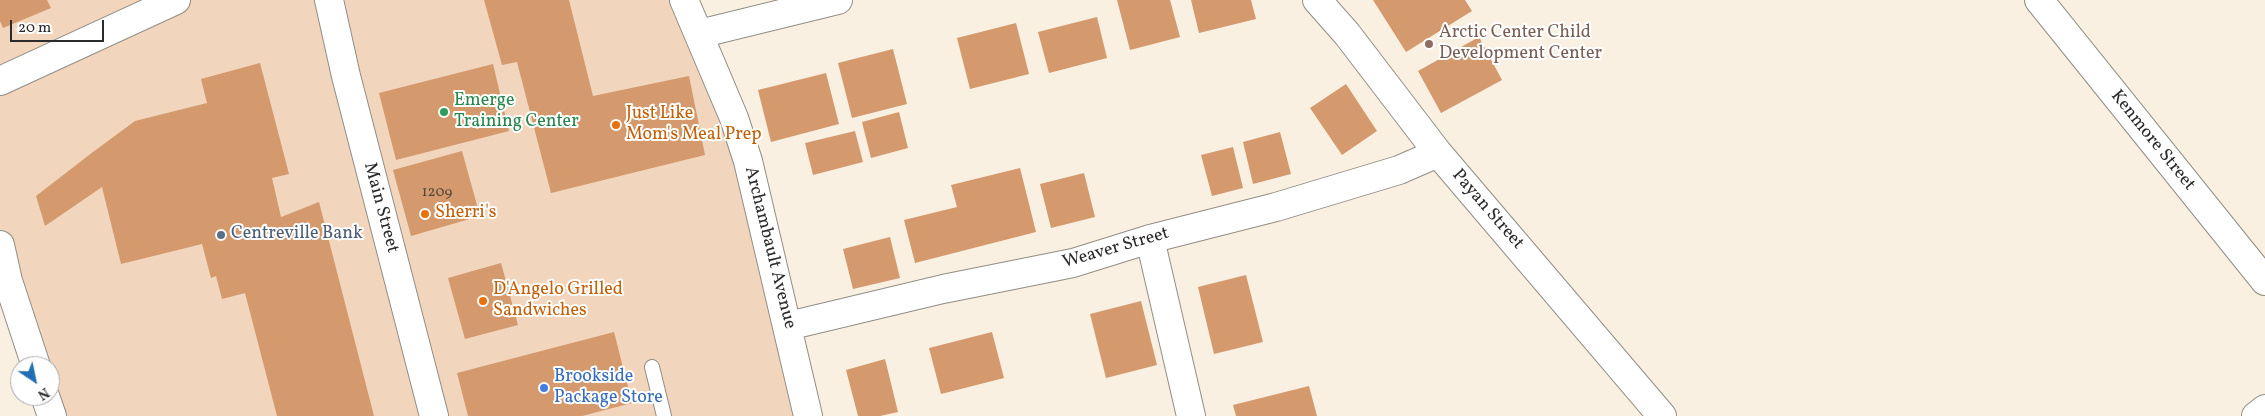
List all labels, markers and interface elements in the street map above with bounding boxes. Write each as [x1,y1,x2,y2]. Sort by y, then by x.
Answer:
scale bar [12,10,106,42]
text: 20 m [18,18,51,39]
place label: Arctic Center Child Development Center [1439,23,1602,66]
marker: Arctic Center Child Development Center [1423,38,1435,50]
street label: Kenmore Street [2105,86,2199,196]
place label: Emerge Training Center [454,91,579,134]
place label: Just Like Mom's Meal Prep [626,104,762,146]
marker: Emerge Training Center [438,106,450,118]
marker: Just Like Mom's Meal Prep [610,119,622,131]
street label: Main Street [358,160,402,256]
street label: Archambault Avenue [738,165,800,331]
street label: Payan Street [1446,166,1528,254]
house number: 1209 [422,184,452,202]
place label: Sherri's [435,203,497,225]
marker: Sherri's [419,208,431,220]
street label: Weaver Street [1060,223,1172,275]
place label: Centreville Bank [231,224,363,246]
marker: Centreville Bank [215,229,227,241]
place label: D'Angelo Grilled Sandwiches [493,280,623,322]
marker: D'Angelo Grilled Sandwiches [477,295,489,307]
north arrow [10,356,60,406]
place label: Brookside Package Store [554,367,663,409]
text: N [34,382,53,404]
marker: Brookside Package Store [538,382,550,394]

